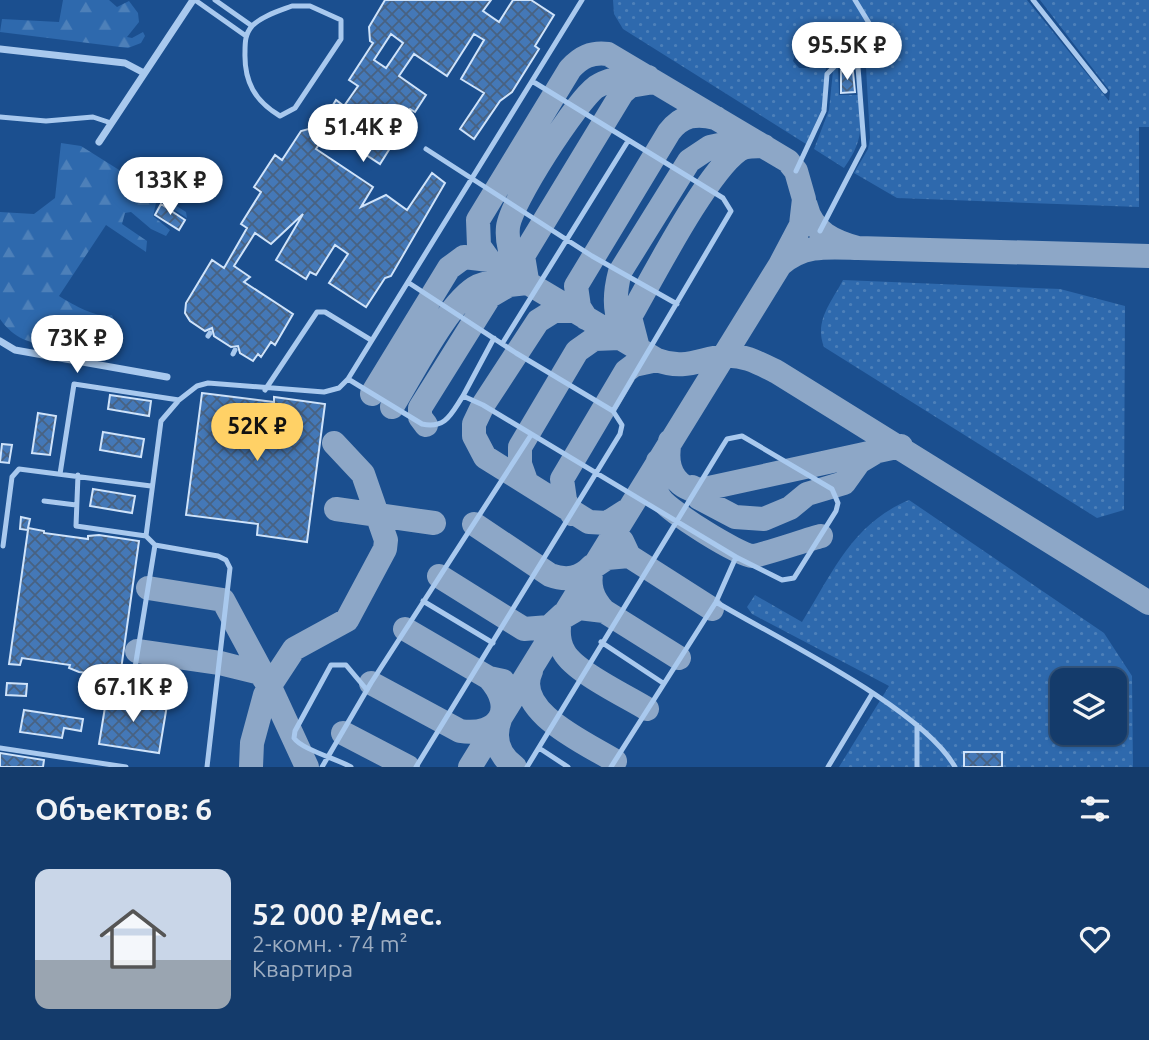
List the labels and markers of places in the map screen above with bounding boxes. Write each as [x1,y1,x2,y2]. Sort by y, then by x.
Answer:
pin: 95.5K ₽ [782,22,912,82]
pin: 51.4K ₽ [298,104,428,164]
pin: 133K ₽ [113,158,227,217]
pin: 73K ₽ [28,316,126,375]
pin: 52K ₽ [208,404,306,463]
pin: 67.1K ₽ [68,664,198,724]

